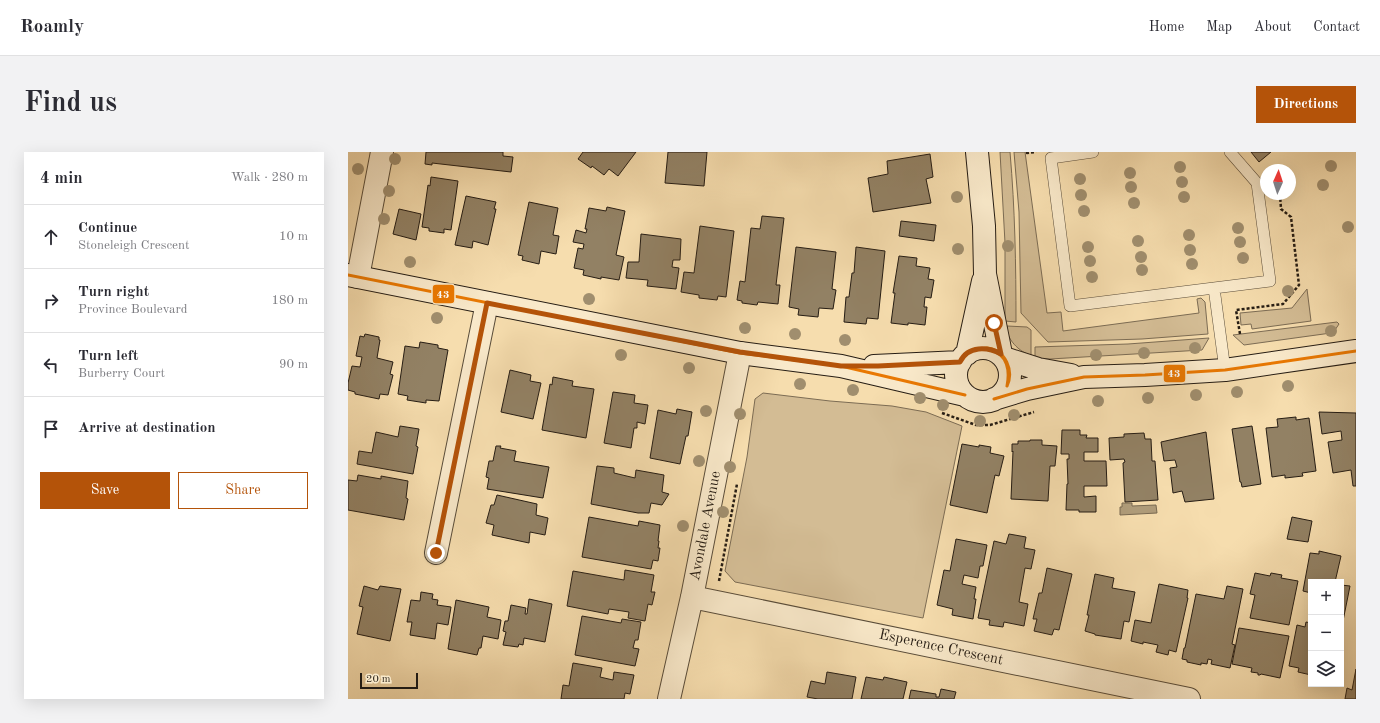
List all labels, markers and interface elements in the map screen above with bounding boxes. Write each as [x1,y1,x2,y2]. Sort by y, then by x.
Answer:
text: Roamly [20,18,84,37]
text: Home [1149,20,1184,34]
text: Map [1206,20,1232,34]
text: About [1254,20,1291,34]
text: Contact [1313,20,1360,34]
button: Directions [1256,86,1356,123]
text: Find us [24,90,117,118]
north arrow [1260,164,1296,200]
text: 4 min [40,170,83,187]
text: Walk · 280 m [231,171,308,184]
text: Continue [78,221,137,236]
icon: ahead [40,226,62,248]
text: 10 m [279,230,308,243]
text: Stoneleigh Crescent [78,239,190,252]
line badge: 43 [432,284,455,304]
text: Turn right [78,285,149,300]
icon: right [40,290,62,312]
text: 43 [437,290,449,301]
text: 180 m [271,294,308,307]
text: Province Boulevard [78,303,188,316]
route start [985,314,1003,332]
text: Turn left [78,349,138,364]
icon: left [40,354,62,376]
text: 90 m [279,358,308,371]
line badge: 43 [1163,364,1186,383]
text: Burberry Court [78,367,165,380]
text: 43 [1168,369,1180,380]
icon: arrive [40,418,62,440]
text: Arrive at destination [78,421,216,436]
street label: Avondale Avenue [688,470,724,582]
button: Save [40,472,170,509]
button: Share [178,472,308,509]
route end [427,544,445,562]
map controls [1308,579,1344,687]
button: + [1308,579,1344,615]
button: − [1308,615,1344,651]
street label: Esperence Crescent [877,627,1005,669]
button: layers [1308,651,1344,687]
scale bar [360,671,418,690]
text: 20 m [366,674,391,685]

